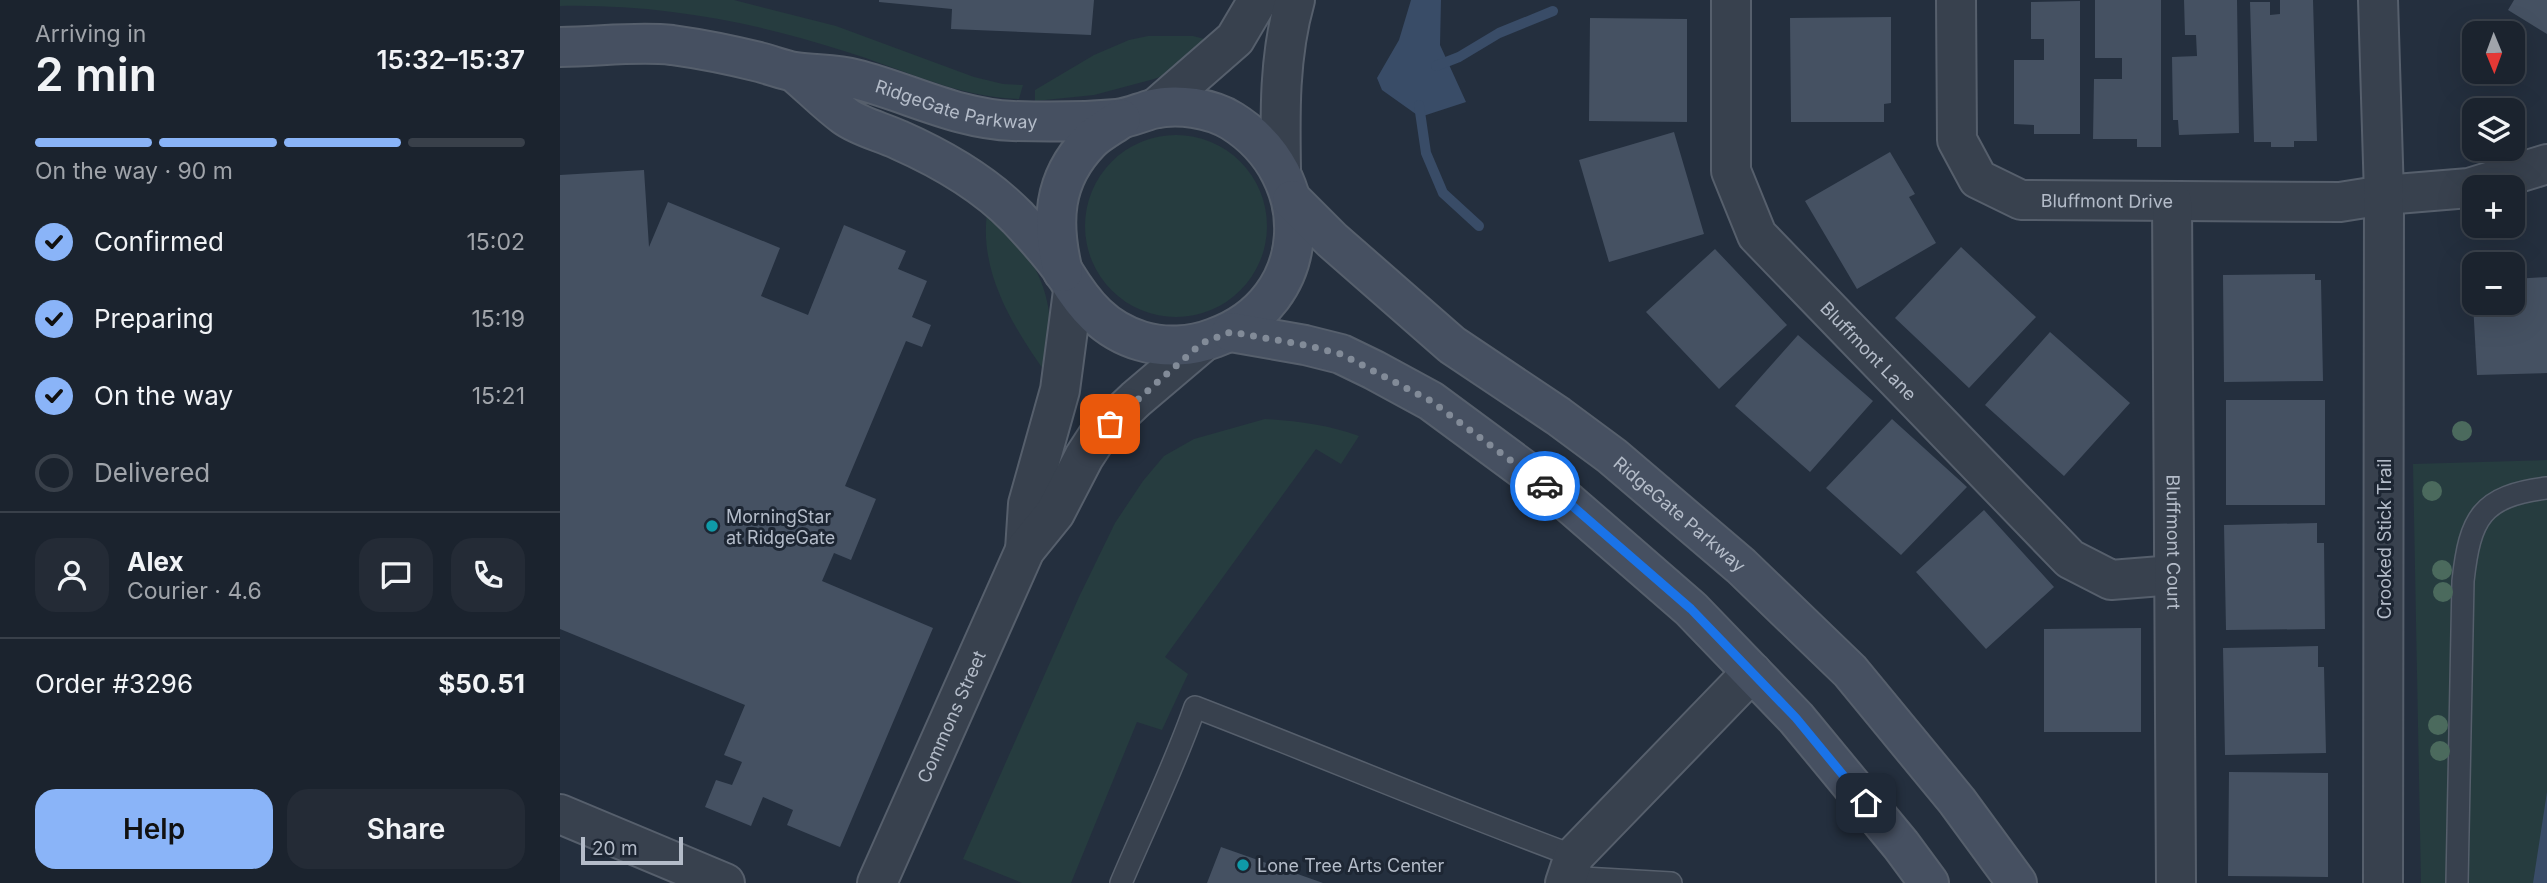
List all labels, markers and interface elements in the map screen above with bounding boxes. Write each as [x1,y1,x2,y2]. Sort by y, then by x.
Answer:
text: Arriving in [35,20,146,48]
north arrow [2462,21,2525,84]
map controls [2462,21,2525,315]
text: 15:32–15:37 [376,44,525,75]
text: 2 min [35,46,157,102]
street label: RidgeGate Parkway [873,75,1038,132]
button: layers [2462,98,2525,161]
text: On the way · 90 m [35,157,233,185]
button: + [2462,175,2525,238]
street label: Bluffmont Drive [2041,190,2173,211]
icon: check [35,223,73,261]
text: Confirmed [94,226,224,257]
text: 15:02 [467,228,525,256]
button: − [2462,252,2525,315]
street label: Bluffmont Lane [1816,297,1921,404]
icon: check [35,300,73,338]
text: Preparing [94,303,214,334]
text: 15:19 [471,305,525,333]
icon: check [35,377,73,415]
text: On the way [94,380,233,411]
text: 15:21 [472,382,525,410]
pin [1080,394,1140,454]
icon: bag [1091,405,1129,443]
courier [1510,451,1580,521]
street label: RidgeGate Parkway [1610,452,1750,576]
text: Delivered [94,457,210,488]
street label: Crooked Stick Trail [2374,459,2395,619]
icon: car [1526,467,1564,505]
street label: Bluffmont Court [2163,474,2185,610]
place label: MorningStar at RidgeGate [726,506,835,548]
marker: MorningStar at RidgeGate [704,518,720,534]
button: person [35,538,109,612]
button: chat [359,538,433,612]
button: phone [451,538,525,612]
text: Alex [127,546,184,577]
text: Courier · 4.6 [127,577,262,605]
street label: Commons Street [912,647,989,786]
text: Order #3296 [35,668,193,699]
text: $50.51 [438,668,525,699]
pin [1836,773,1896,833]
icon: home [1847,784,1885,822]
button: Help [35,789,273,869]
button: Share [287,789,525,869]
scale bar [581,834,682,866]
text: 20 m [592,837,638,860]
place label: Lone Tree Arts Center [1257,855,1445,876]
marker: Lone Tree Arts Center [1235,857,1251,873]

